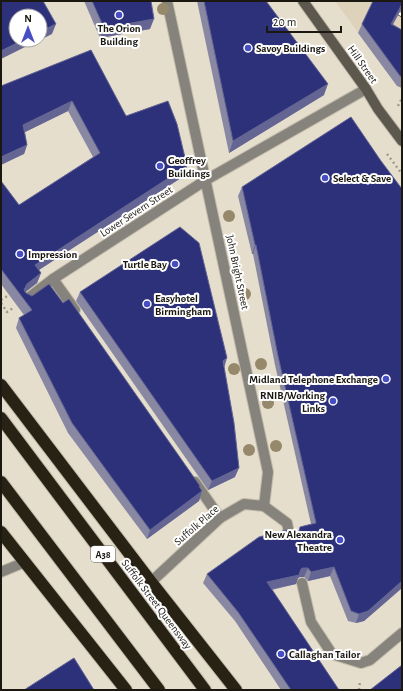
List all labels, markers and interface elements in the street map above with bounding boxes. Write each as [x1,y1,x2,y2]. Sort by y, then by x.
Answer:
north arrow [8,8,48,48]
scale bar [267,8,341,34]
marker: The Orion Building [114,10,124,20]
text: N [24,13,32,24]
text: 20 m [273,16,296,28]
place label: The Orion Building [97,23,141,47]
marker: Savoy Buildings [243,43,253,53]
place label: Savoy Buildings [256,43,325,54]
street label: Hill Street [346,43,380,86]
place label: Geoffrey Buildings [168,155,210,179]
marker: Geoffrey Buildings [155,161,165,171]
marker: Select & Save [320,173,330,183]
place label: Select & Save [333,173,391,184]
street label: Lower Severn Street [98,184,175,239]
street label: John Bright Street [224,234,251,311]
marker: Impression [15,249,25,259]
place label: Impression [28,249,77,260]
place label: Turtle Bay [123,259,167,270]
marker: Turtle Bay [170,259,180,269]
place label: Easyhotel Birmingham [155,293,211,317]
marker: Easyhotel Birmingham [142,299,152,309]
place label: Midland Telephone Exchange [249,374,378,385]
marker: Midland Telephone Exchange [381,374,391,384]
place label: RNIB/Working Links [260,390,325,414]
marker: RNIB/Working Links [328,396,338,406]
street label: Suffolk Place [172,503,221,548]
place label: New Alexandra Theatre [265,529,333,553]
marker: New Alexandra Theatre [335,535,345,545]
road number: A38 [91,546,115,562]
street label: Suffolk Street Queensway [119,557,194,651]
marker: Callaghan Tailor [276,649,286,659]
place label: Callaghan Tailor [289,649,360,660]

